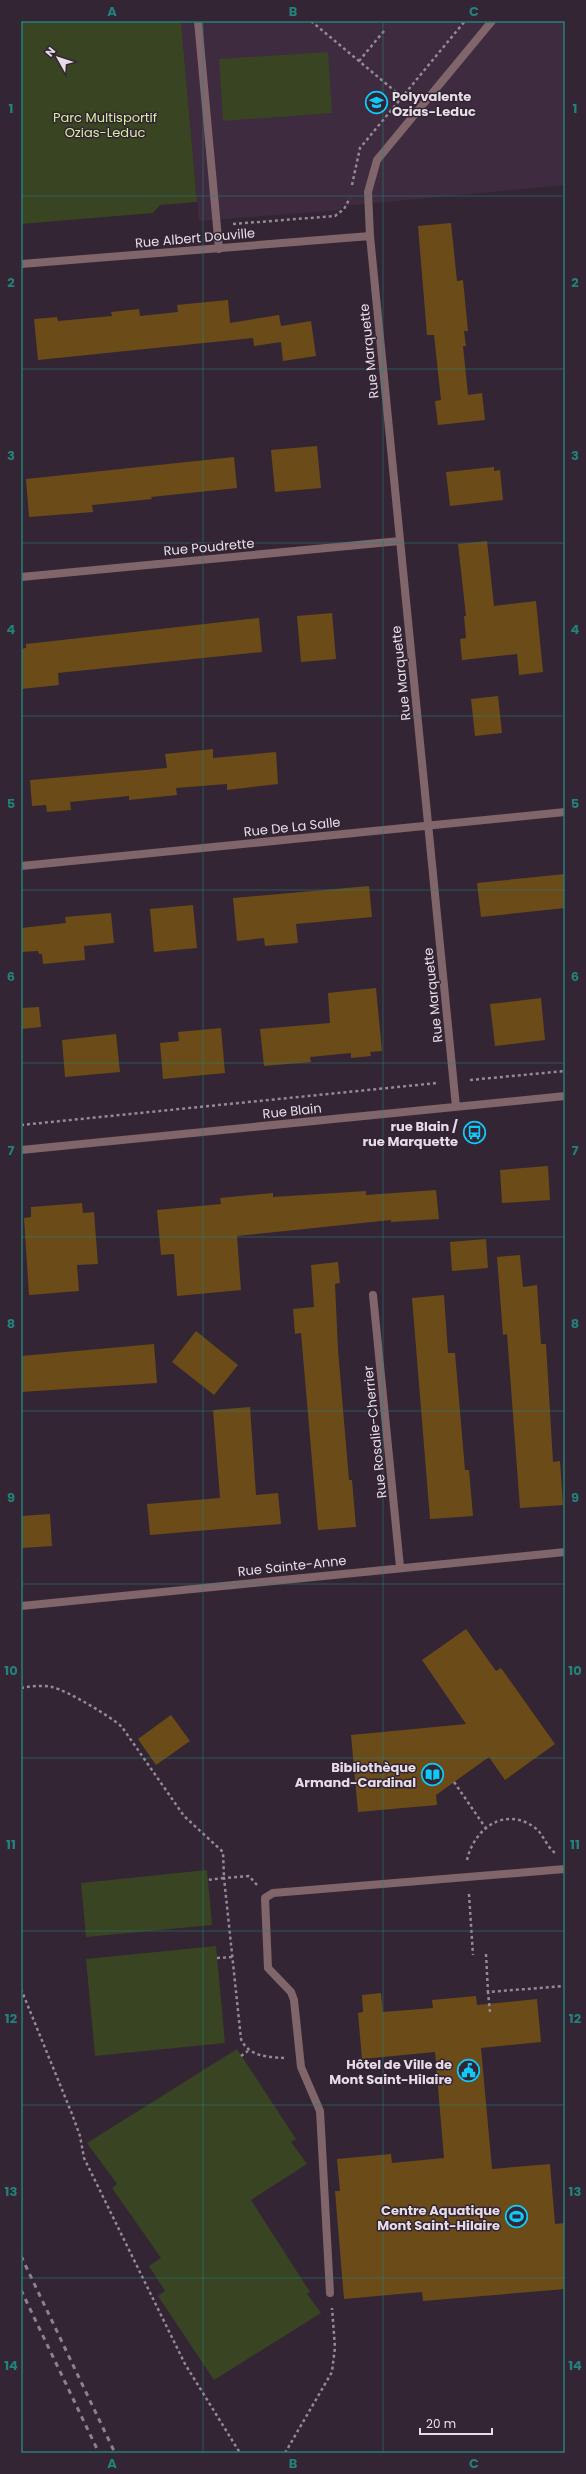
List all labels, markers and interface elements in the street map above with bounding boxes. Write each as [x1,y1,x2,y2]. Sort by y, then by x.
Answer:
text: A [107,2,117,21]
text: B [289,2,298,21]
text: C [469,2,479,21]
north arrow [38,38,78,78]
text: N [41,43,59,60]
place label: Polyvalente Ozias-Leduc [392,87,476,121]
school or university icon: Polyvalente Ozias-Leduc [364,90,390,116]
text: 1 [9,99,13,118]
text: 1 [573,99,577,118]
park label: Parc Multisportif Ozias-Leduc [53,108,157,142]
street label: Rue Albert Douville [134,223,256,253]
text: 2 [7,273,15,292]
text: 2 [571,273,579,292]
street label: Rue Marquette [355,303,383,399]
text: 3 [7,446,15,465]
text: 3 [571,446,579,465]
street label: Rue Poudrette [163,534,255,560]
text: 4 [7,620,16,639]
text: 4 [571,620,580,639]
street label: Rue Marquette [387,625,415,721]
text: 5 [7,794,15,813]
text: 5 [571,794,579,813]
street label: Rue De La Salle [243,812,341,842]
street label: Rue Marquette [419,947,447,1043]
text: 6 [7,967,15,986]
text: 6 [571,967,579,986]
street label: Rue Blain [262,1098,322,1124]
place label: rue Blain / rue Marquette [362,1117,458,1151]
bus stop icon: rue Blain / rue Marquette [461,1120,487,1146]
text: 7 [8,1141,15,1160]
text: 7 [572,1141,579,1160]
text: 8 [7,1314,15,1333]
text: 8 [571,1314,579,1333]
street label: Rue Rosalie-Cherrier [359,1365,391,1499]
text: 9 [7,1488,15,1507]
text: 9 [571,1488,579,1507]
street label: Rue Sainte-Anne [237,1551,347,1581]
text: 10 [4,1661,18,1680]
text: 10 [568,1661,582,1680]
place label: Bibliothèque Armand-Cardinal [295,1758,416,1792]
library icon: Bibliothèque Armand-Cardinal [419,1761,445,1787]
text: 11 [6,1835,16,1854]
text: 11 [570,1835,580,1854]
text: 12 [5,2009,18,2028]
text: 12 [569,2009,582,2028]
place label: Hôtel de Ville de Mont Saint-Hilaire [329,2055,452,2089]
public building icon: Hôtel de Ville de Mont Saint-Hilaire [455,2058,481,2084]
text: 13 [5,2182,18,2201]
text: 13 [569,2182,582,2201]
place label: Centre Aquatique Mont Saint-Hilaire [377,2201,500,2235]
sports icon: Centre Aquatique Mont Saint-Hilaire [503,2204,529,2230]
text: 14 [4,2356,18,2375]
text: 14 [568,2356,582,2375]
scale bar [420,2410,492,2436]
text: 20 m [426,2415,456,2432]
text: A [107,2454,117,2473]
text: B [289,2454,298,2473]
text: C [469,2454,479,2473]

